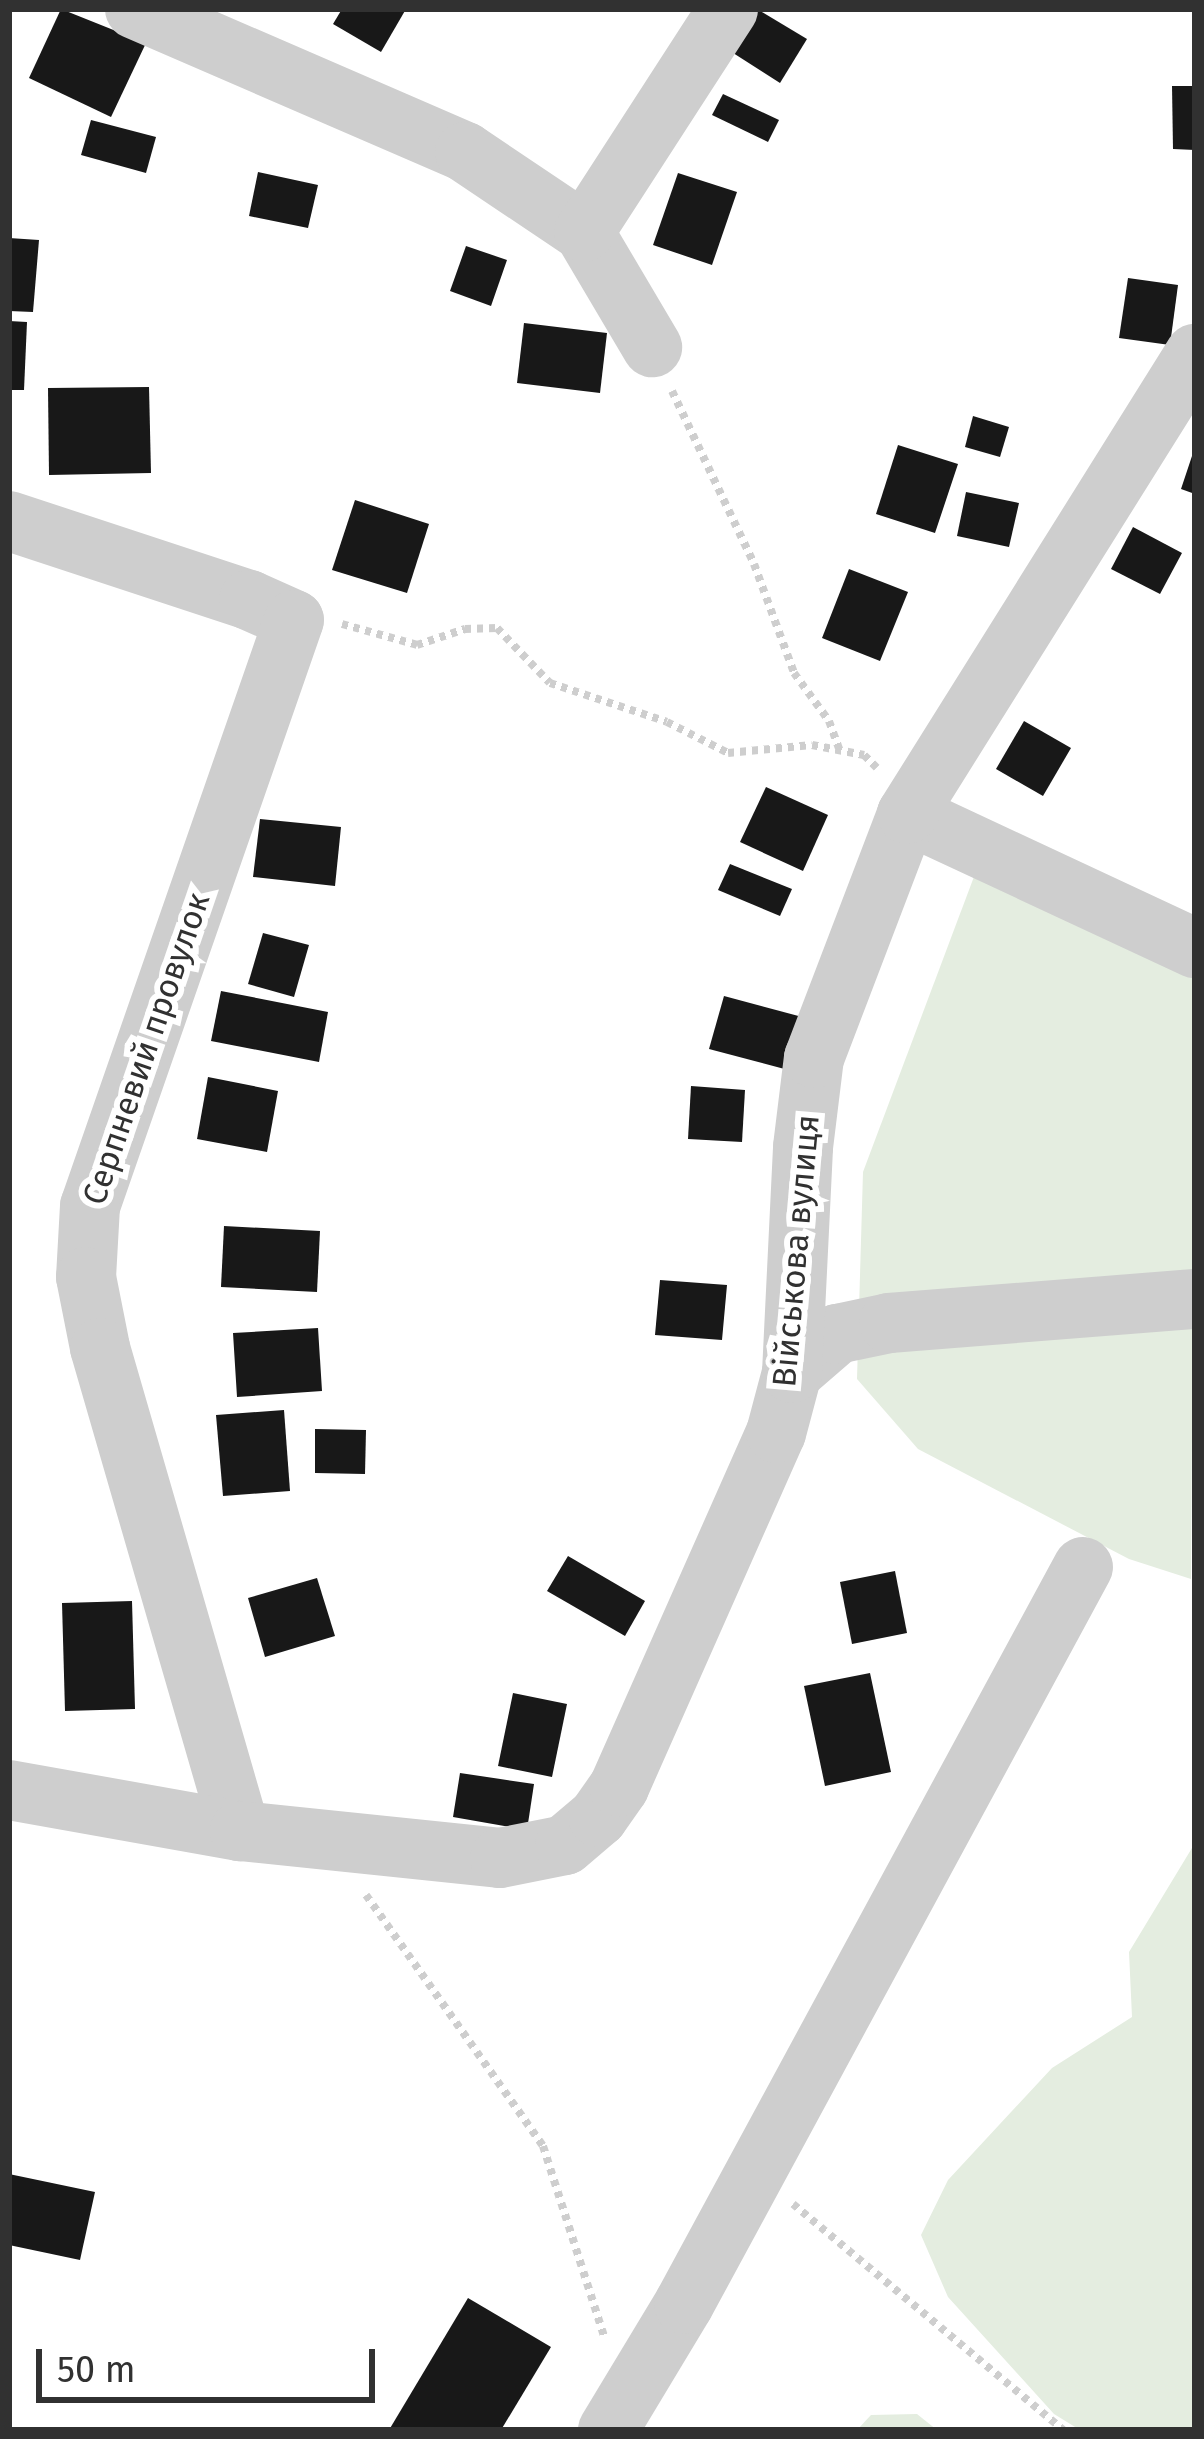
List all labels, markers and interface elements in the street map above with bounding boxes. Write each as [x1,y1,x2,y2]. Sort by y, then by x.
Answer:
street label: Серпневий провулок [75,888,219,1210]
street label: Військова вулиця [765,1113,829,1389]
scale bar [42,2325,381,2399]
text: 50 m [57,2348,136,2392]

